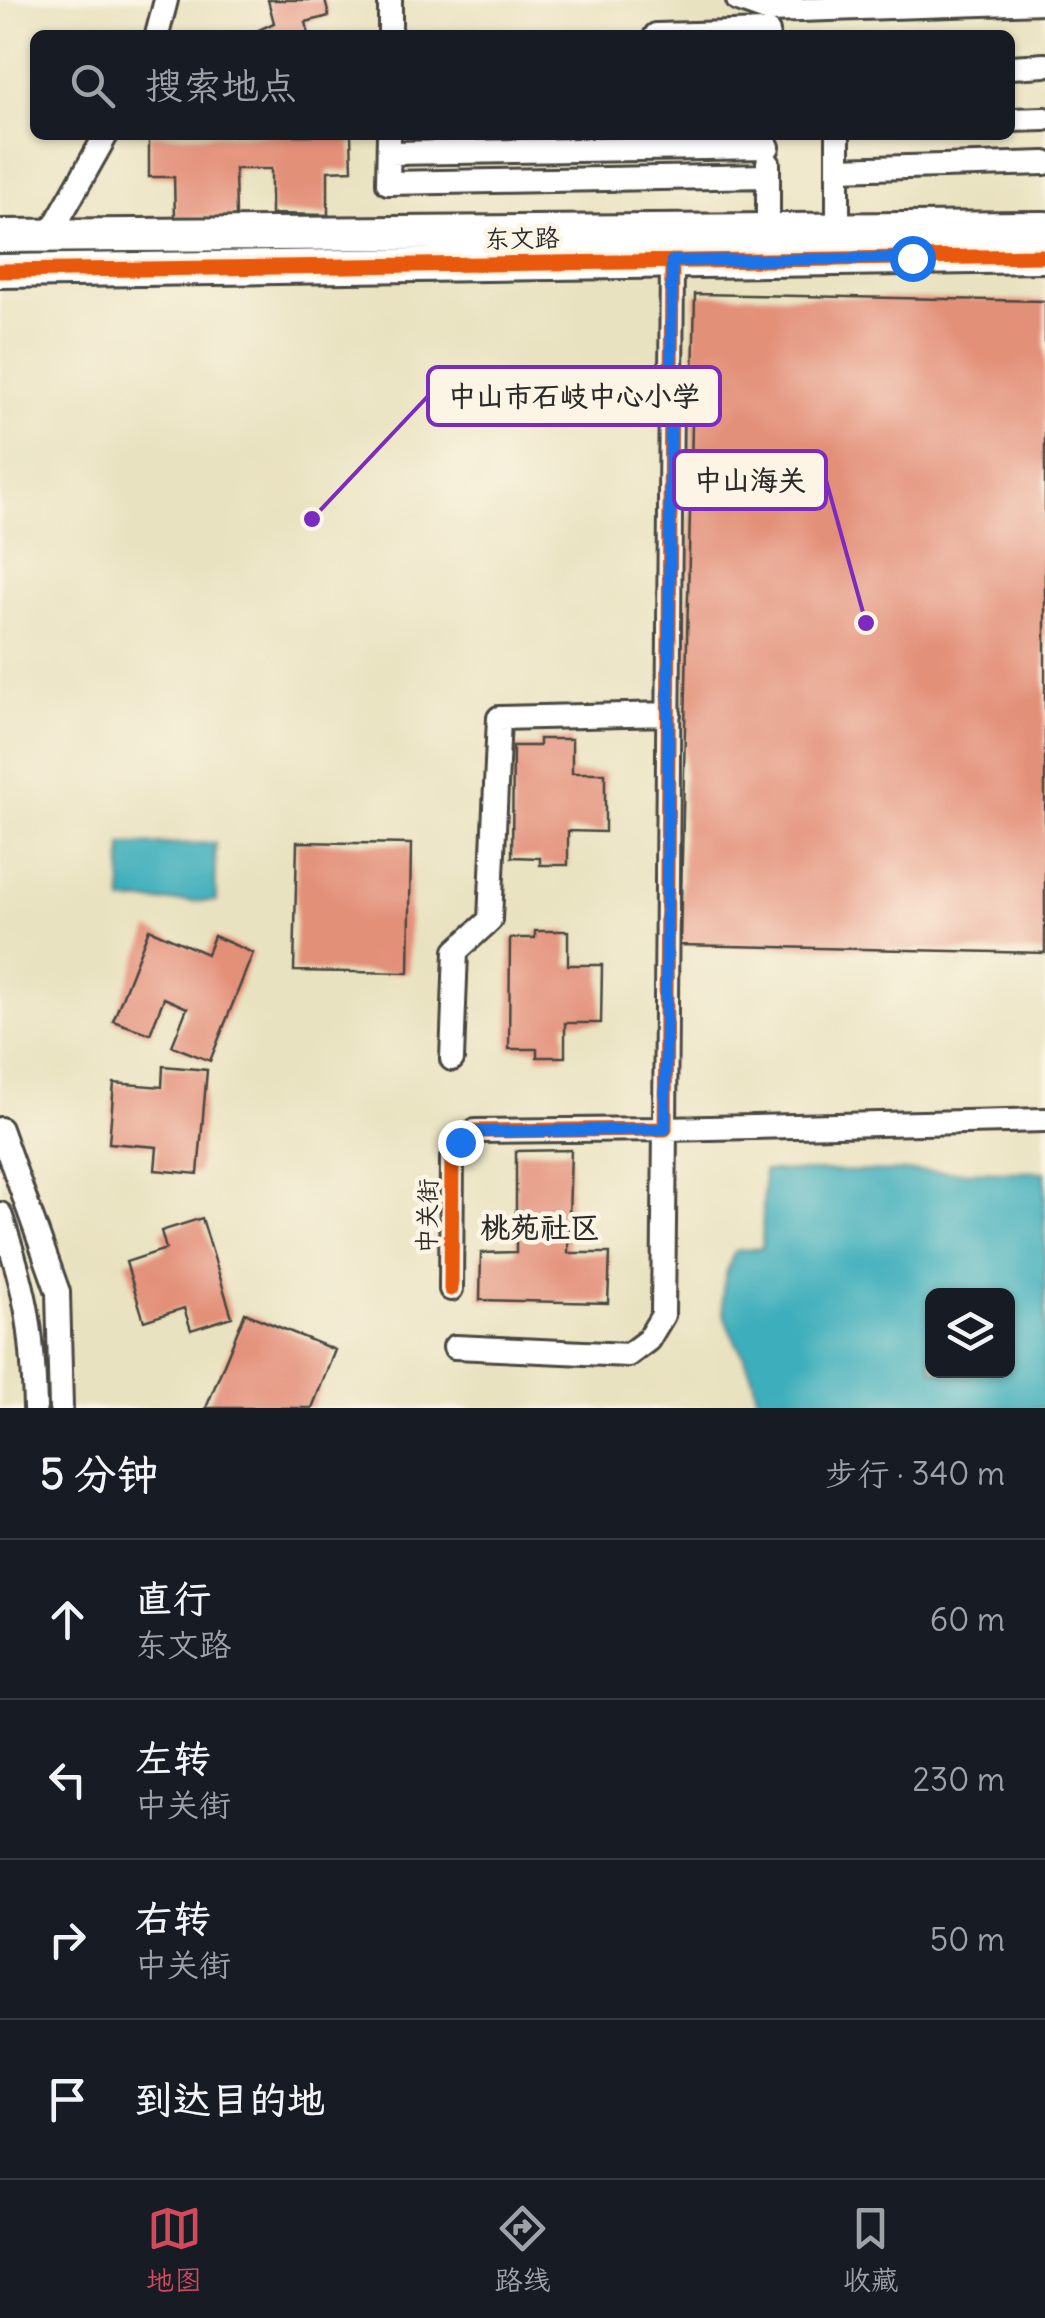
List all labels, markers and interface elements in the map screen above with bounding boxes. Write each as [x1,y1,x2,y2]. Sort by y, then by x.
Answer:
search box [30,30,1015,140]
icon: search [65,58,120,113]
text: 搜索地点 [145,62,297,109]
street label: 东文路 [484,221,560,255]
route start [890,236,936,282]
callout: 中山市石岐中心小学 [428,367,720,425]
text: 中山市石岐中心小学 [448,378,700,414]
callout: 中山海关 [674,451,826,509]
text: 中山海关 [694,462,806,498]
route end [438,1120,484,1166]
street label: 中关街 [410,1178,444,1254]
district label: 桃苑社区 [480,1208,600,1246]
map controls [925,1288,1015,1378]
button: layers [925,1288,1015,1378]
text: 5 分钟 [40,1448,158,1500]
text: 步行 · 340 m [825,1453,1005,1494]
text: 直行 [135,1575,211,1622]
icon: ahead [40,1592,95,1647]
text: 60 m [930,1599,1005,1640]
text: 东文路 [135,1624,231,1665]
text: 左转 [135,1735,211,1782]
icon: left [40,1752,95,1807]
text: 230 m [913,1759,1005,1800]
text: 中关街 [135,1784,231,1825]
text: 右转 [135,1895,211,1942]
icon: right [40,1912,95,1967]
text: 50 m [930,1919,1005,1960]
text: 中关街 [135,1944,231,1985]
icon: arrive [40,2072,95,2127]
text: 到达目的地 [135,2076,325,2123]
tab: 地图 [146,2201,202,2298]
tab: 路线 [494,2201,551,2298]
tab: 收藏 [843,2201,899,2298]

